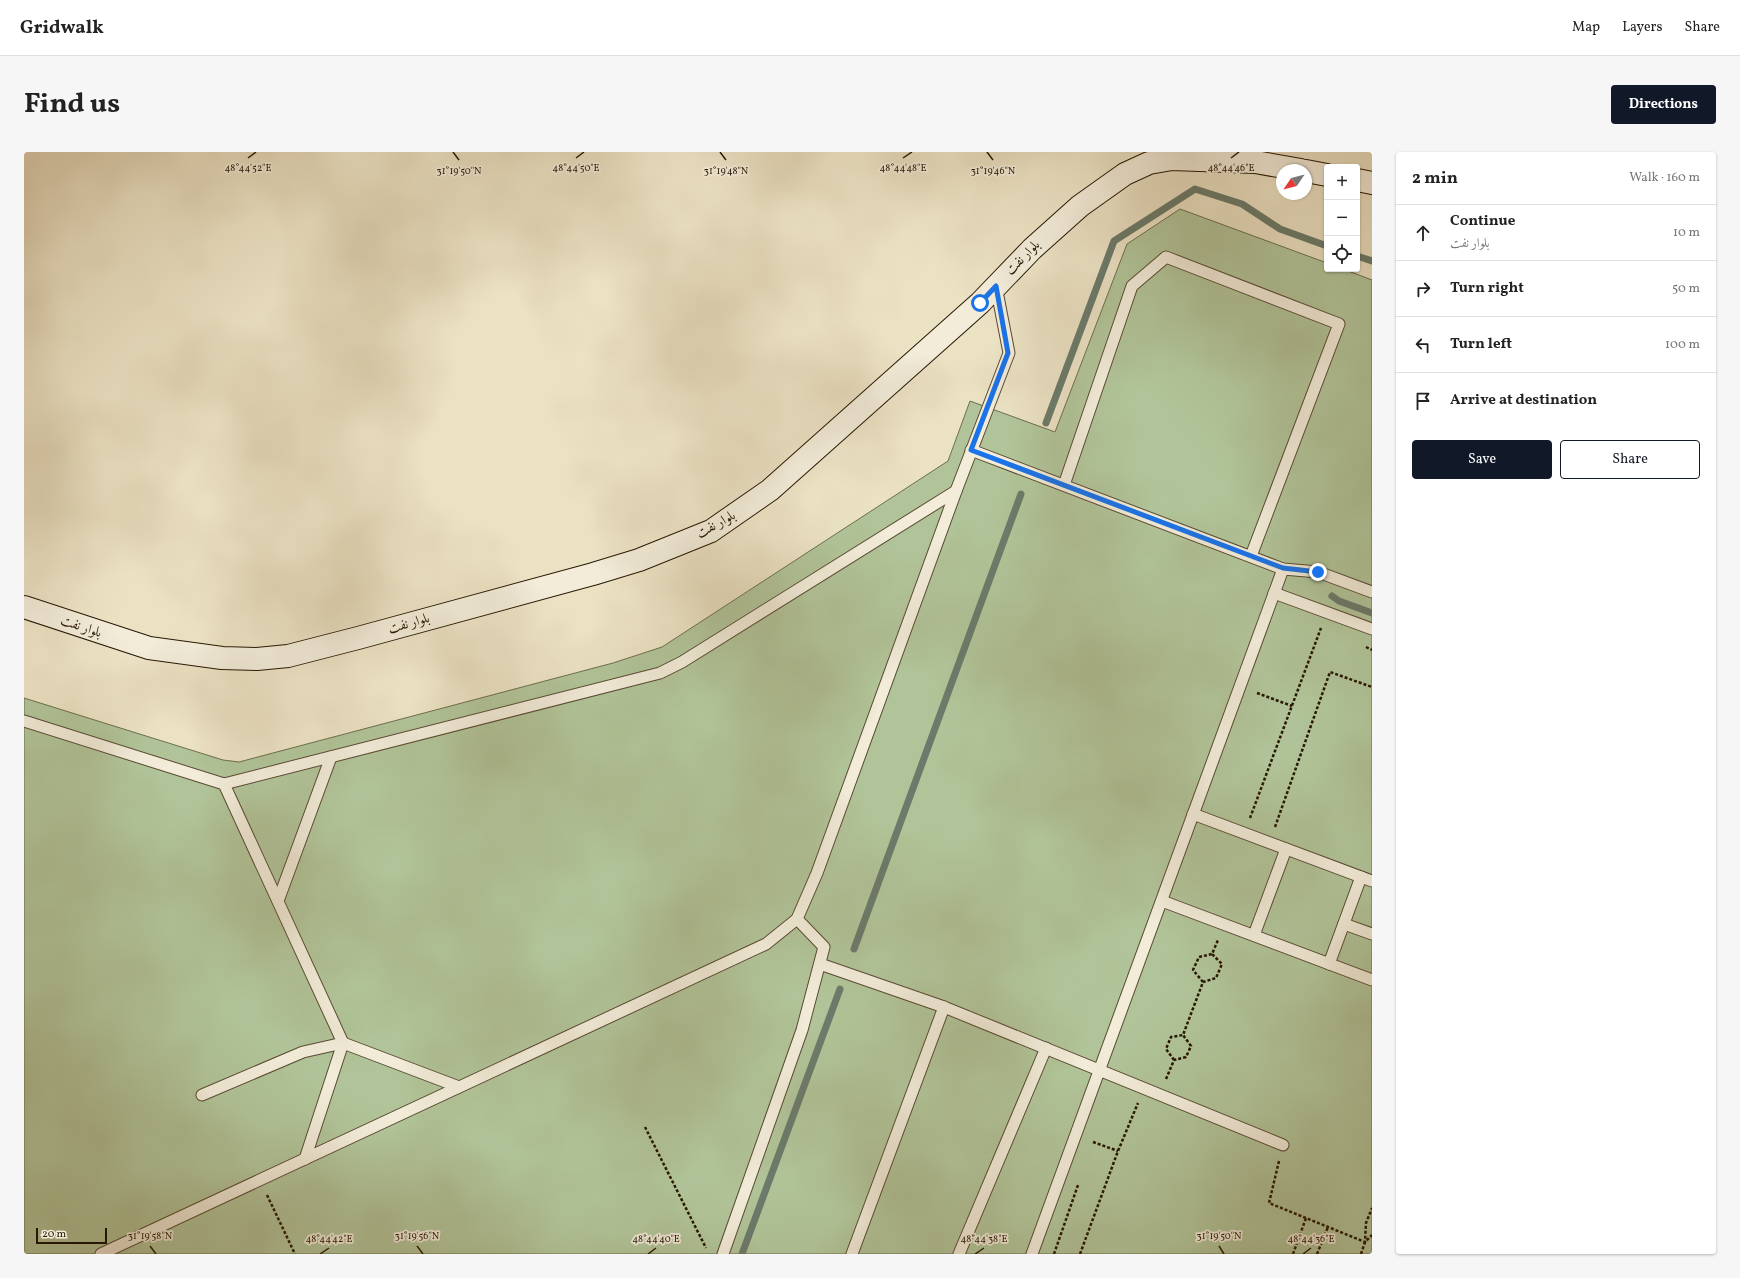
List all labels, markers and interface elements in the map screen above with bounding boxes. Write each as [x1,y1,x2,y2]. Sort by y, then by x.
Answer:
text: Gridwalk [20,15,104,41]
text: Map [1572,18,1600,37]
text: Layers [1622,18,1662,37]
text: Share [1684,18,1720,37]
text: Find us [24,85,120,124]
button: Directions [1611,85,1716,124]
text: 48°44'52"E [225,161,271,175]
text: 48°44'50"E [552,161,600,175]
text: 48°44'48"E [880,161,926,175]
text: 48°44'46"E [1208,161,1254,175]
text: 31°19'50"N [437,164,482,178]
text: 31°19'48"N [704,164,749,178]
text: 31°19'46"N [971,164,1016,178]
north arrow [1276,164,1312,200]
map controls [1324,164,1360,272]
button: + [1324,164,1360,200]
text: 2 min [1412,167,1458,190]
text: Walk · 160 m [1629,169,1700,187]
button: − [1324,200,1360,236]
text: Continue [1450,211,1515,232]
icon: ahead [1412,222,1434,244]
text: 10 m [1673,224,1700,242]
text: بلوار نفت [1450,235,1489,253]
street label: بلوار نفت [1001,236,1045,280]
button: locate [1324,236,1360,272]
icon: right [1412,278,1434,300]
text: Turn right [1450,278,1524,299]
text: 50 m [1672,280,1700,298]
route start [971,294,989,312]
icon: left [1412,334,1434,356]
text: Turn left [1450,334,1512,355]
text: 100 m [1665,336,1700,354]
icon: arrive [1412,390,1434,412]
text: Arrive at destination [1450,390,1597,411]
button: Save [1412,440,1552,479]
button: Share [1560,440,1700,479]
street label: بلوار نفت [693,506,739,544]
route end [1309,563,1327,581]
street label: بلوار نفت [386,609,432,639]
street label: بلوار نفت [58,611,104,643]
scale bar [36,1226,107,1245]
text: 20 m [42,1227,66,1242]
text: 31°19'58"N [128,1229,173,1243]
text: 31°19'56"N [395,1229,440,1243]
text: 31°19'50"N [1197,1229,1242,1243]
text: 48°44'42"E [305,1232,353,1246]
text: 48°44'40"E [632,1232,680,1246]
text: 48°44'38"E [960,1232,1008,1246]
text: 48°44'36"E [1287,1232,1335,1246]

